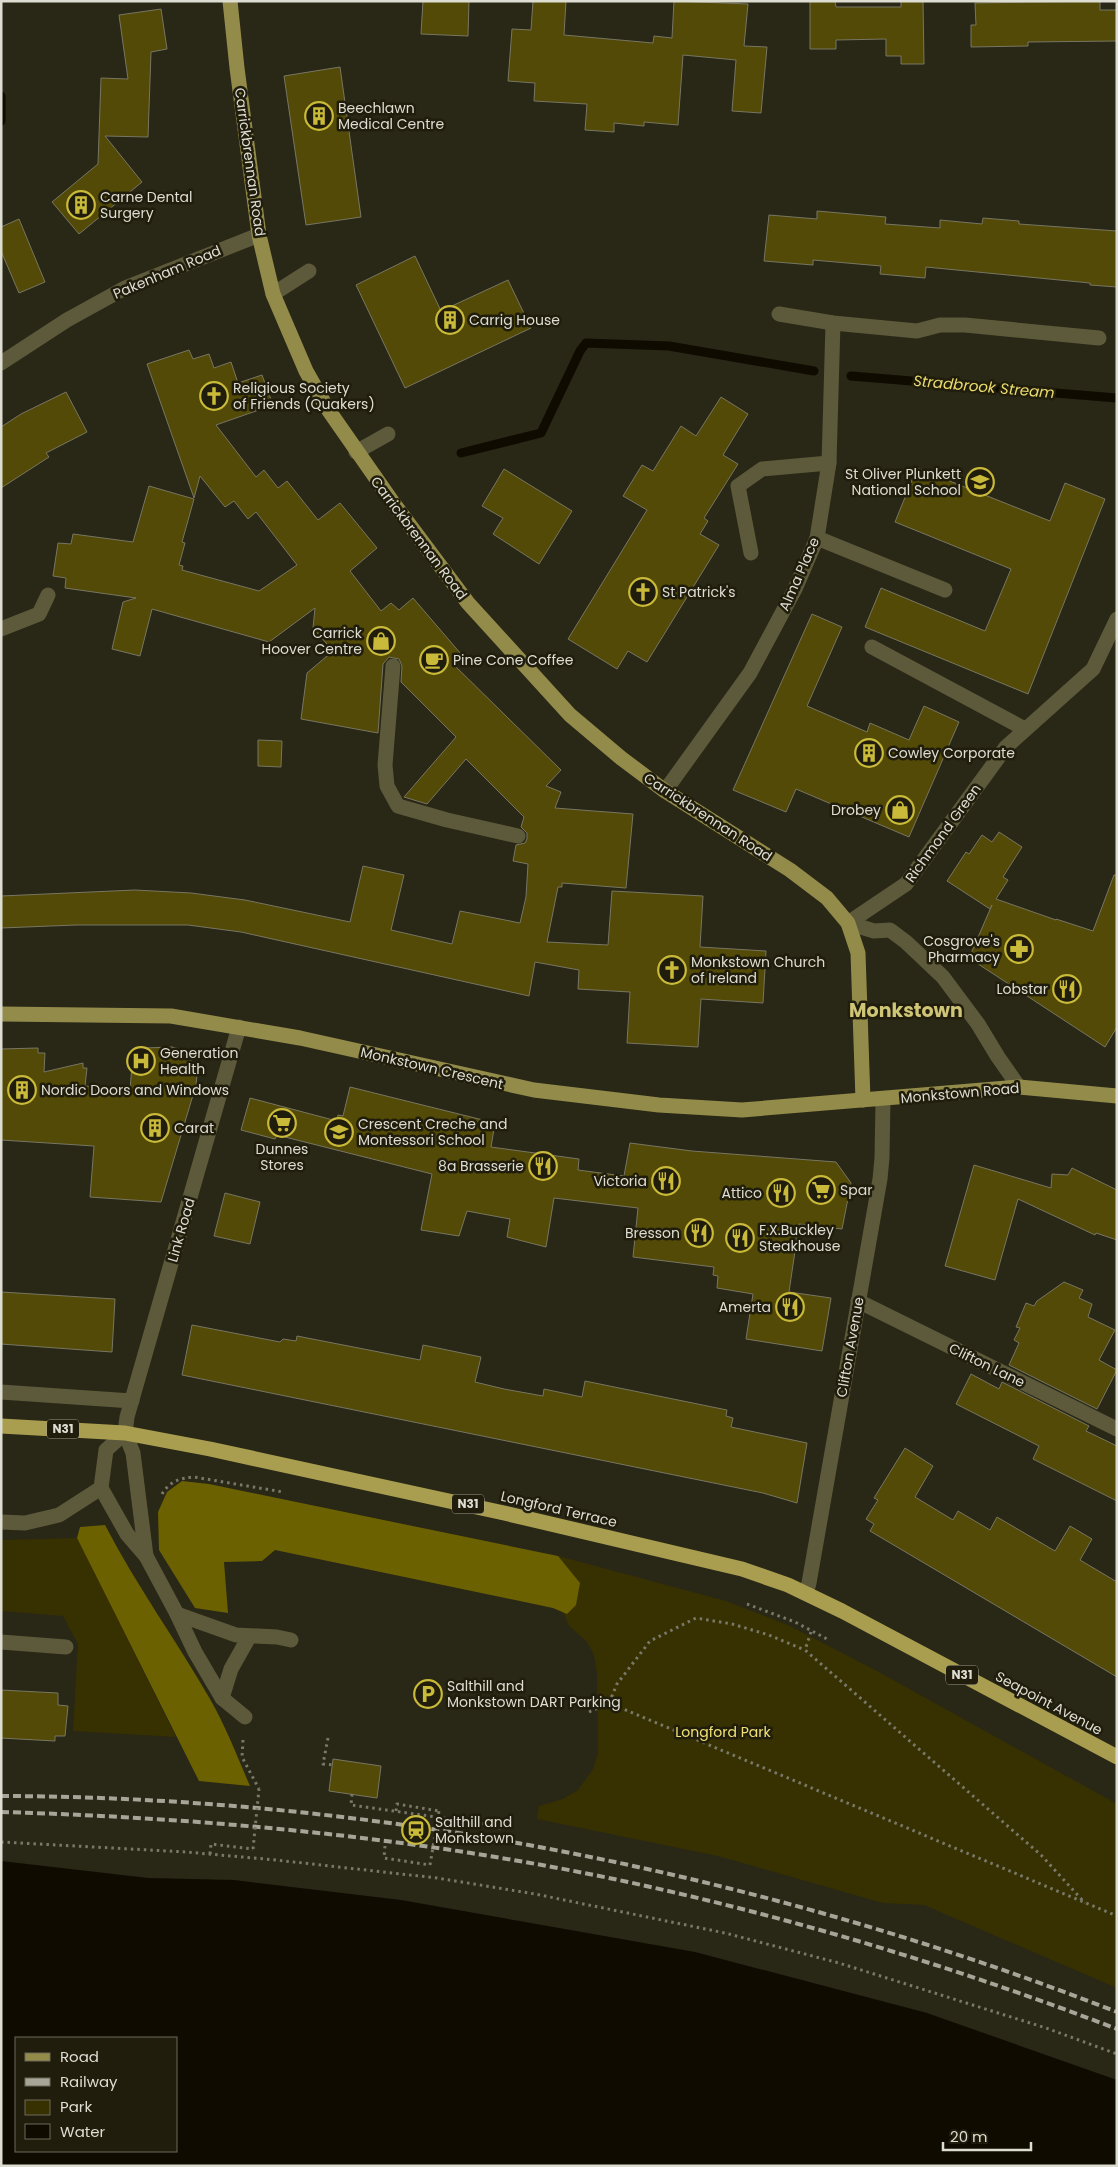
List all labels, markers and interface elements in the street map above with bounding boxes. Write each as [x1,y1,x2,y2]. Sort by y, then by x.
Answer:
street label: Carrickbrennan Road [230,86,270,238]
place label: Beechlawn Medical Centre [338,98,445,134]
building icon: Beechlawn Medical Centre [304,101,334,131]
place label: Carne Dental Surgery [100,187,192,223]
building icon: Carne Dental Surgery [66,190,96,220]
street label: Pakenham Road [110,240,224,304]
building icon: Carrig House [435,305,465,335]
place label: Carrig House [469,310,560,330]
water label: Stradbrook Stream [912,370,1056,403]
place label: Religious Society of Friends (Quakers) [233,378,375,414]
church icon: Religious Society of Friends (Quakers) [199,381,229,411]
place label: St Oliver Plunkett National School [845,464,961,500]
school or university icon: St Oliver Plunkett National School [965,467,995,497]
street label: Carrickbrennan Road [366,472,472,604]
street label: Alma Place [774,534,824,614]
church icon: St Patrick's [628,577,658,607]
place label: St Patrick's [662,582,736,602]
place label: Carrick Hoover Centre [261,623,363,659]
shop icon: Carrick Hoover Centre [366,626,396,656]
cafe icon: Pine Cone Coffee [419,645,449,675]
place label: Pine Cone Coffee [453,650,574,670]
building icon: Cowley Corporate [854,738,884,768]
place label: Cowley Corporate [888,743,1015,763]
street label: Carrickbrennan Road [640,768,776,866]
street label: Richmond Green [900,780,986,886]
shop icon: Drobey [885,795,915,825]
place label: Drobey [831,800,881,820]
place label: Cosgrove's Pharmacy [923,931,1000,967]
pharmacy icon: Cosgrove's Pharmacy [1004,934,1034,964]
place label: Monkstown Church of Ireland [691,952,825,988]
church icon: Monkstown Church of Ireland [657,955,687,985]
restaurant icon: Lobstar [1052,974,1082,1004]
place label: Lobstar [996,979,1048,999]
district label: Monkstown [849,997,963,1024]
street label: Monkstown Crescent [359,1042,505,1094]
place label: Generation Health [160,1043,238,1079]
hospital icon: Generation Health [126,1046,156,1076]
building icon: Nordic Doors and Windows [7,1075,37,1105]
street label: Monkstown Road [900,1078,1020,1108]
place label: Nordic Doors and Windows [41,1080,229,1100]
supermarket icon: Dunnes Stores [267,1108,297,1138]
building icon: Carat [140,1113,170,1143]
place label: Crescent Creche and Montessori School [358,1114,507,1150]
school or university icon: Crescent Creche and Montessori School [324,1117,354,1147]
place label: Carat [174,1118,214,1138]
place label: Dunnes Stores [256,1139,308,1175]
restaurant icon: 8a Brasserie [528,1151,558,1181]
place label: 8a Brasserie [438,1156,524,1176]
restaurant icon: Victoria [651,1166,681,1196]
place label: Victoria [593,1171,647,1191]
supermarket icon: Spar [806,1175,836,1205]
restaurant icon: Attico [766,1178,796,1208]
place label: Spar [840,1180,872,1200]
place label: Attico [721,1183,762,1203]
street label: Link Road [162,1196,200,1264]
restaurant icon: Bresson [684,1218,714,1248]
place label: F.X.Buckley Steakhouse [759,1220,841,1256]
place label: Bresson [625,1223,680,1243]
restaurant icon: F.X.Buckley Steakhouse [725,1223,755,1253]
restaurant icon: Amerta [775,1292,805,1322]
street label: Clifton Avenue [831,1295,869,1399]
place label: Amerta [719,1297,771,1317]
street label: Clifton Lane [946,1338,1029,1392]
road number: N31 [47,1420,79,1438]
street label: Longford Terrace [499,1486,619,1532]
road number: N31 [452,1495,484,1514]
road number: N31 [946,1666,978,1684]
street label: Seapoint Avenue [992,1666,1106,1740]
place label: Salthill and Monkstown DART Parking [447,1676,621,1712]
parking icon: Salthill and Monkstown DART Parking [413,1679,443,1709]
park label: Longford Park [675,1722,771,1742]
place label: Salthill and Monkstown [435,1812,514,1848]
station icon: Salthill and Monkstown [401,1815,431,1845]
legend [15,2037,178,2152]
text: Road [60,2046,99,2067]
text: Railway [60,2071,118,2092]
text: Park [60,2096,92,2117]
scale bar [943,2120,1030,2152]
text: Water [60,2121,106,2142]
text: 20 m [950,2126,988,2147]

